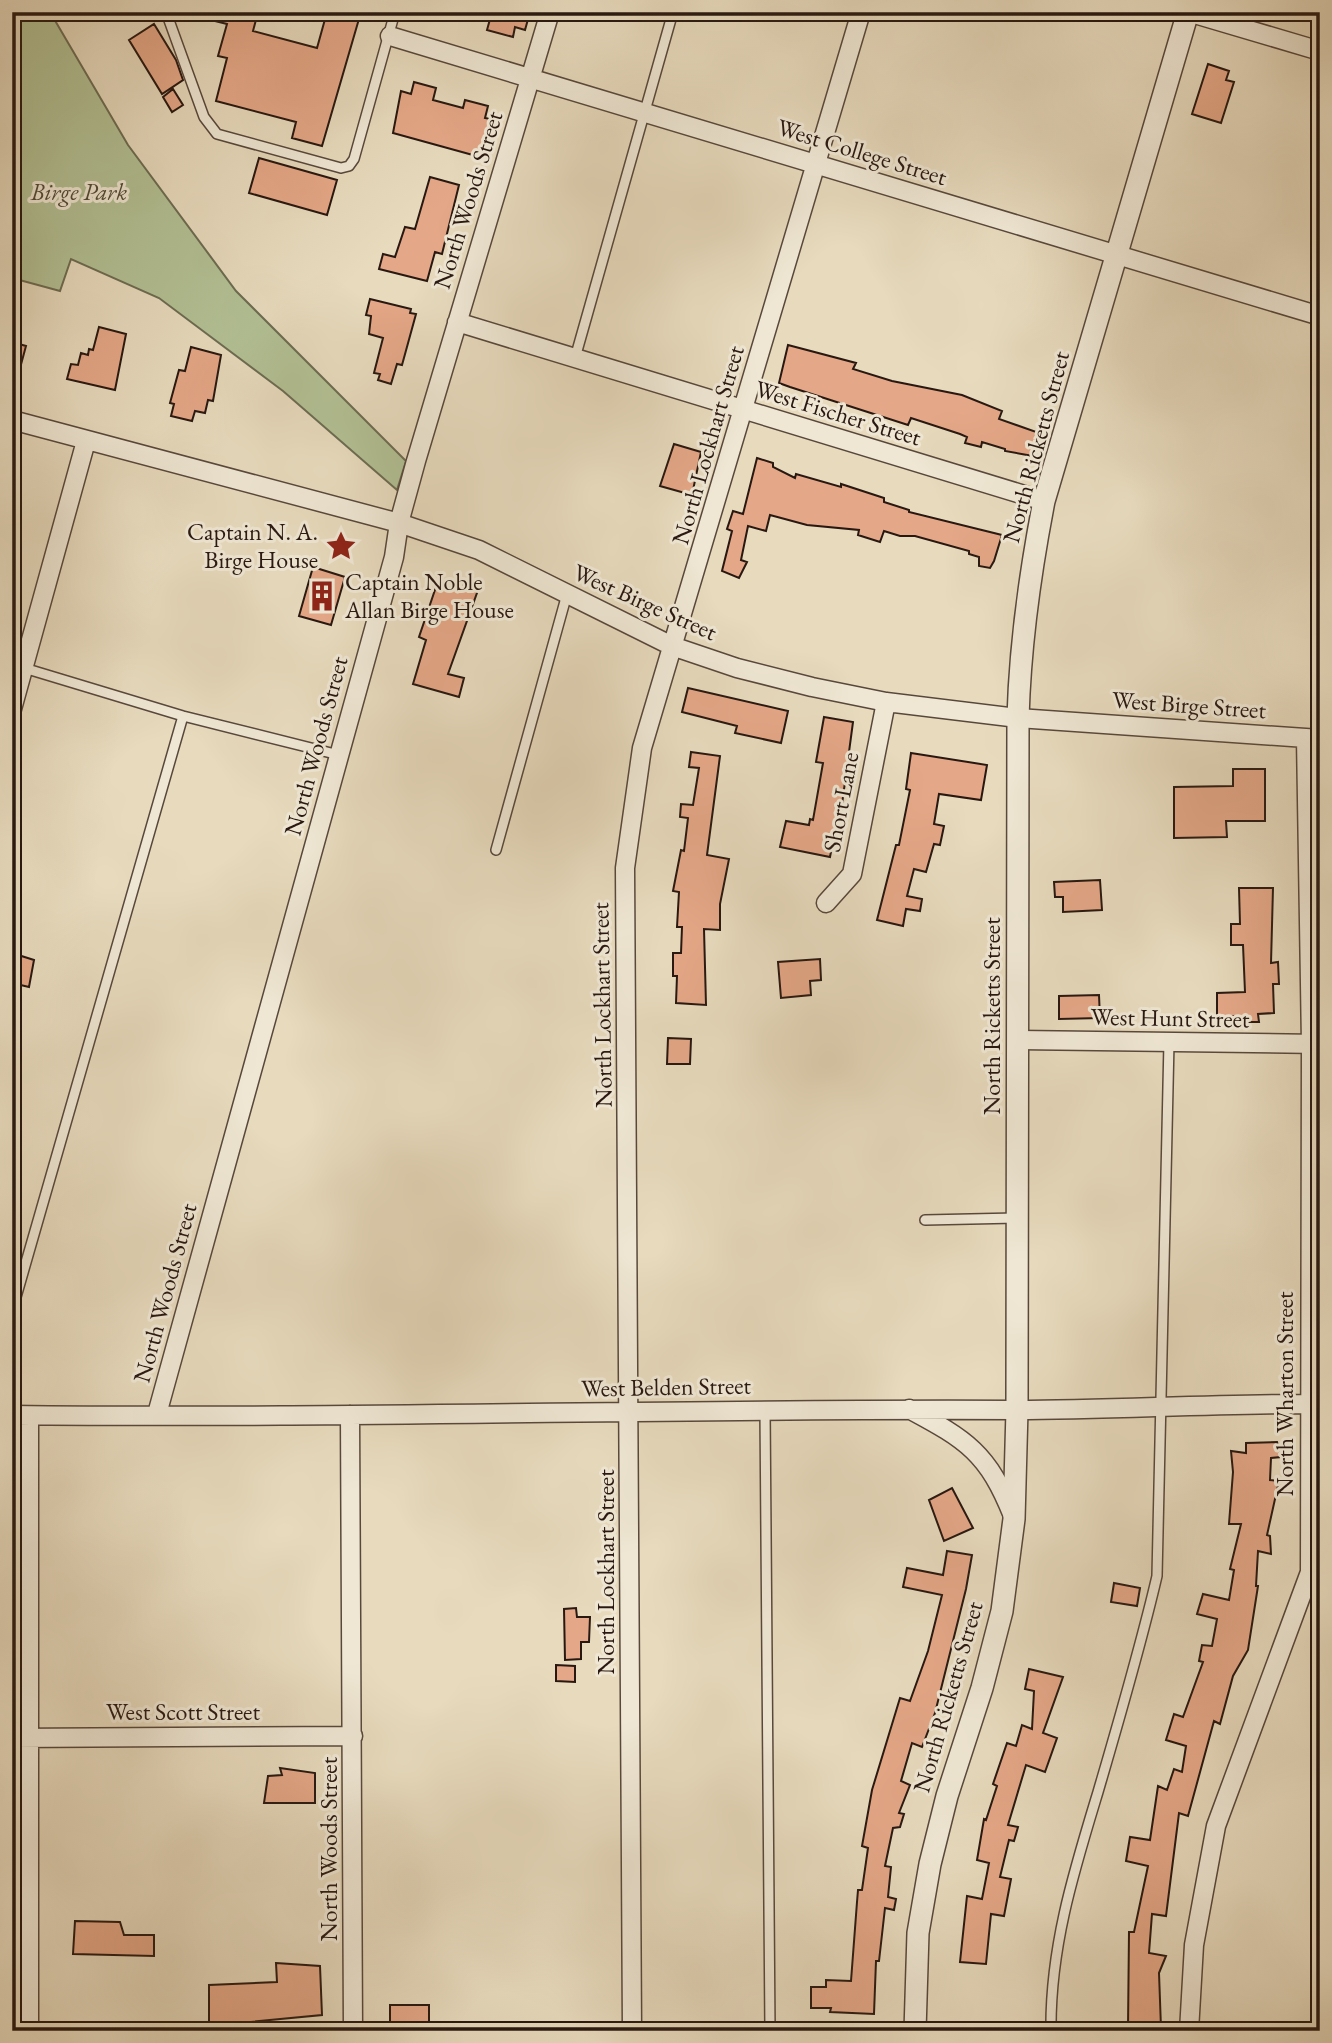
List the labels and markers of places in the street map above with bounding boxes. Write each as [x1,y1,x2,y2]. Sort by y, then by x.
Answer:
place label: Captain N. A. Birge House [187,516,318,575]
place icon: Captain N. A. Birge House [324,529,358,563]
place label: Captain Noble Allan Birge House [344,566,514,625]
building icon: Captain Noble Allan Birge House [305,579,339,613]

